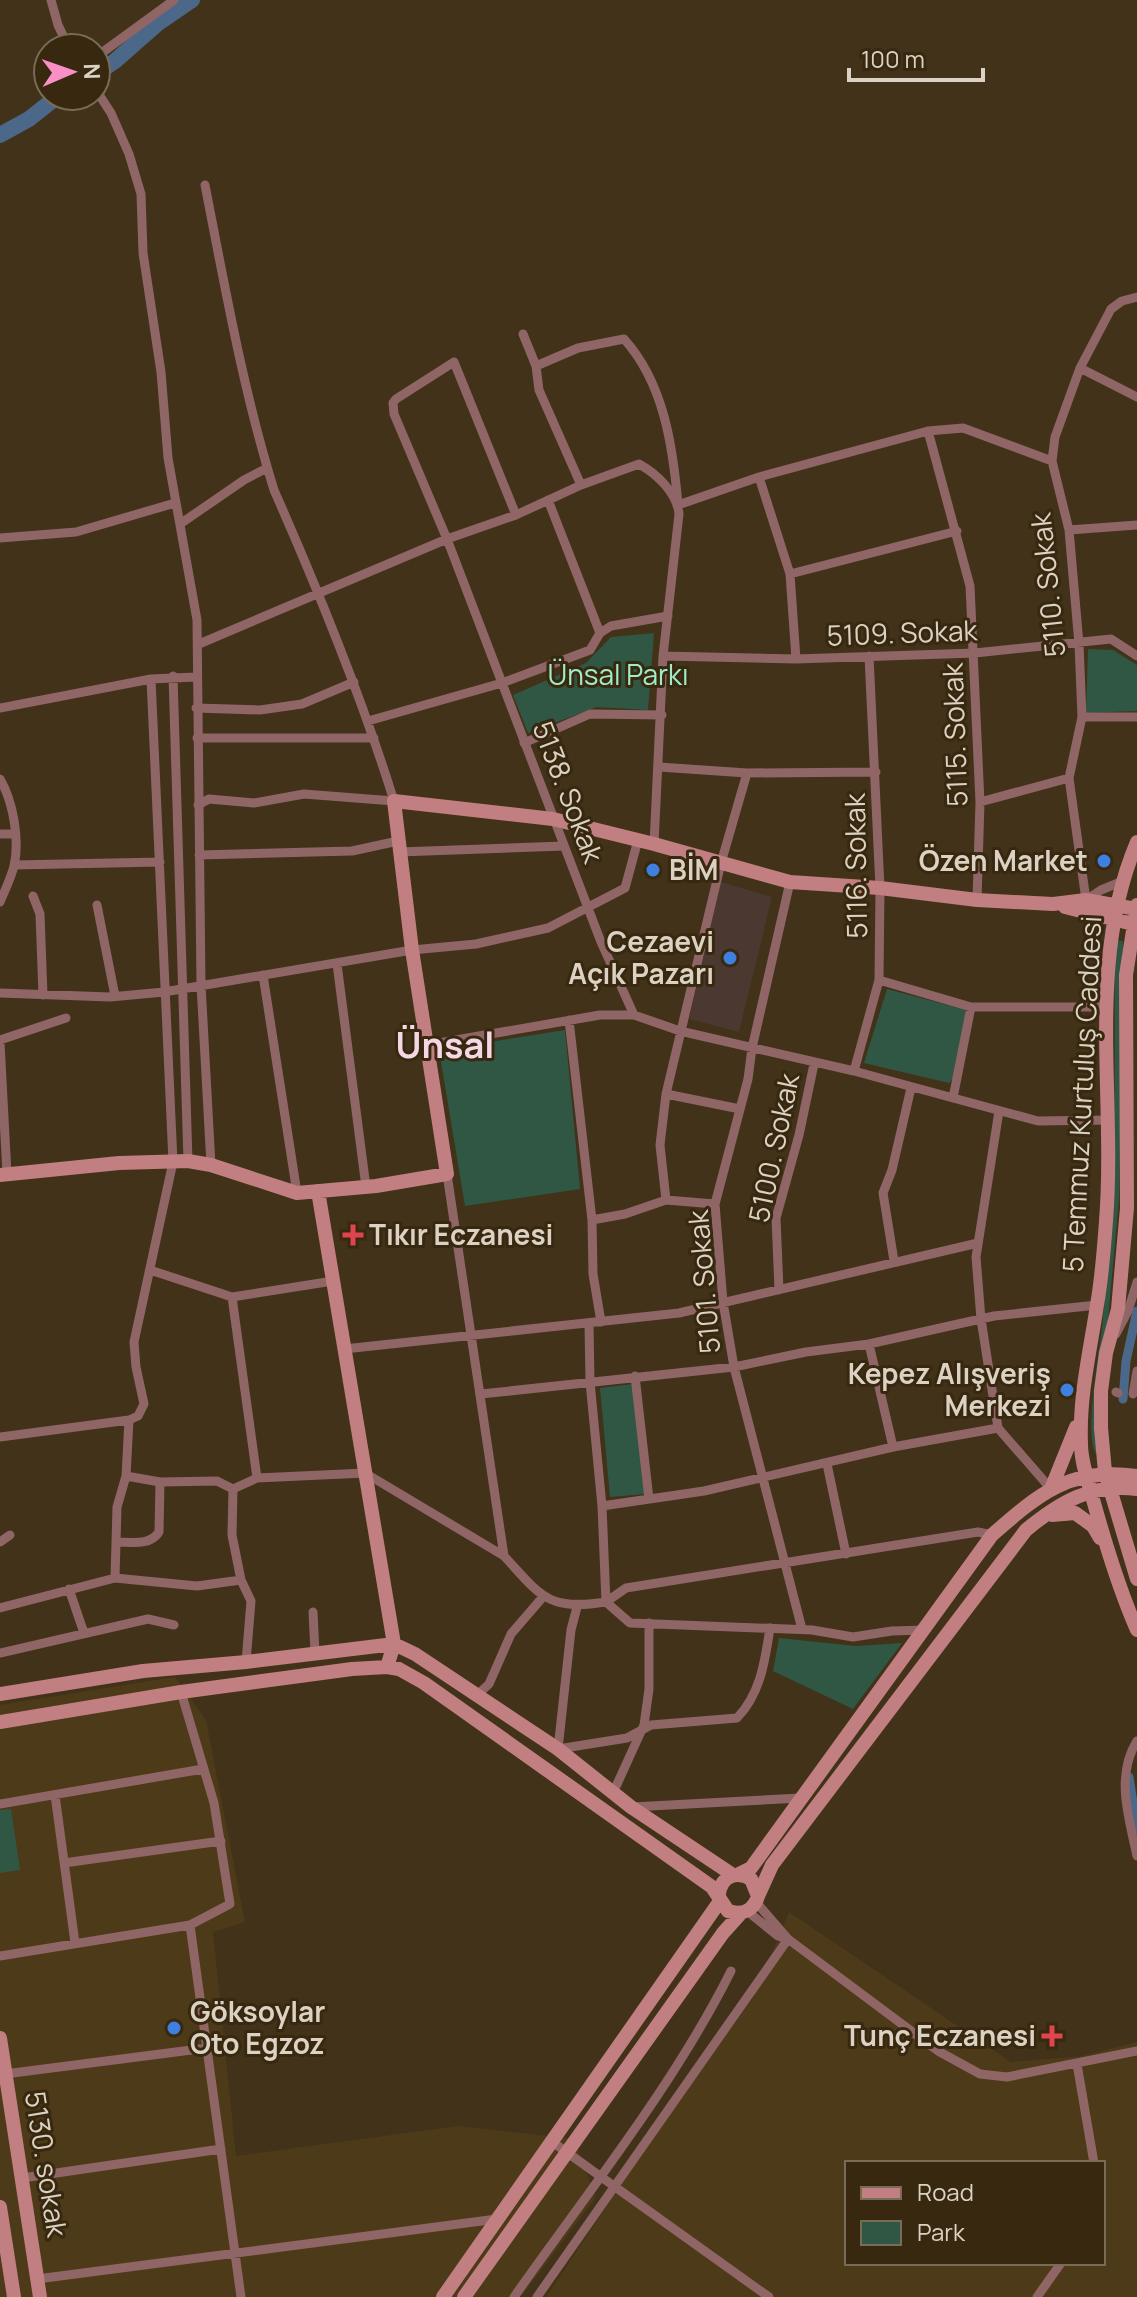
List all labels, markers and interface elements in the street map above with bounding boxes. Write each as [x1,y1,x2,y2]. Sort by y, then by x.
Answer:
north arrow [32,32,112,112]
scale bar [849,32,983,82]
text: 100 m [861,42,925,75]
text: N [77,63,107,80]
street label: 5110. Sokak [1020,510,1073,659]
street label: 5109. Sokak [826,610,979,654]
park label: Ünsal Parkı [547,655,689,693]
street label: 5115. Sokak [932,661,976,808]
street label: 5138. Sokak [525,715,614,869]
street label: 5116. Sokak [835,792,875,939]
place label: Özen Market [919,841,1088,879]
place label: BİM [669,850,718,888]
marker: Özen Market [1095,852,1113,870]
marker: BİM [644,861,662,879]
street label: 5 Temmuz Kurtuluş Caddesi [1053,915,1109,1273]
place label: Cezaevi Açık Pazarı [568,922,714,992]
marker: Cezaevi Açık Pazarı [721,949,739,967]
district label: Ünsal [396,1020,494,1069]
street label: 5100. Sokak [739,1069,808,1226]
street label: 5101. Sokak [678,1208,728,1355]
place label: Tıkır Eczanesi [369,1215,553,1253]
marker: Tıkır Eczanesi [344,1226,362,1244]
place label: Kepez Alışveriş Merkezi [848,1354,1051,1424]
marker: Kepez Alışveriş Merkezi [1058,1381,1076,1399]
place label: Göksoylar Oto Egzoz [190,1992,325,2062]
place label: Tunç Eczanesi [844,2016,1036,2054]
marker: Göksoylar Oto Egzoz [165,2019,183,2037]
marker: Tunç Eczanesi [1043,2027,1061,2045]
street label: 5130. sokak [17,2088,77,2240]
legend [845,2161,1105,2265]
text: Road [917,2175,974,2208]
text: Park [917,2215,966,2248]

